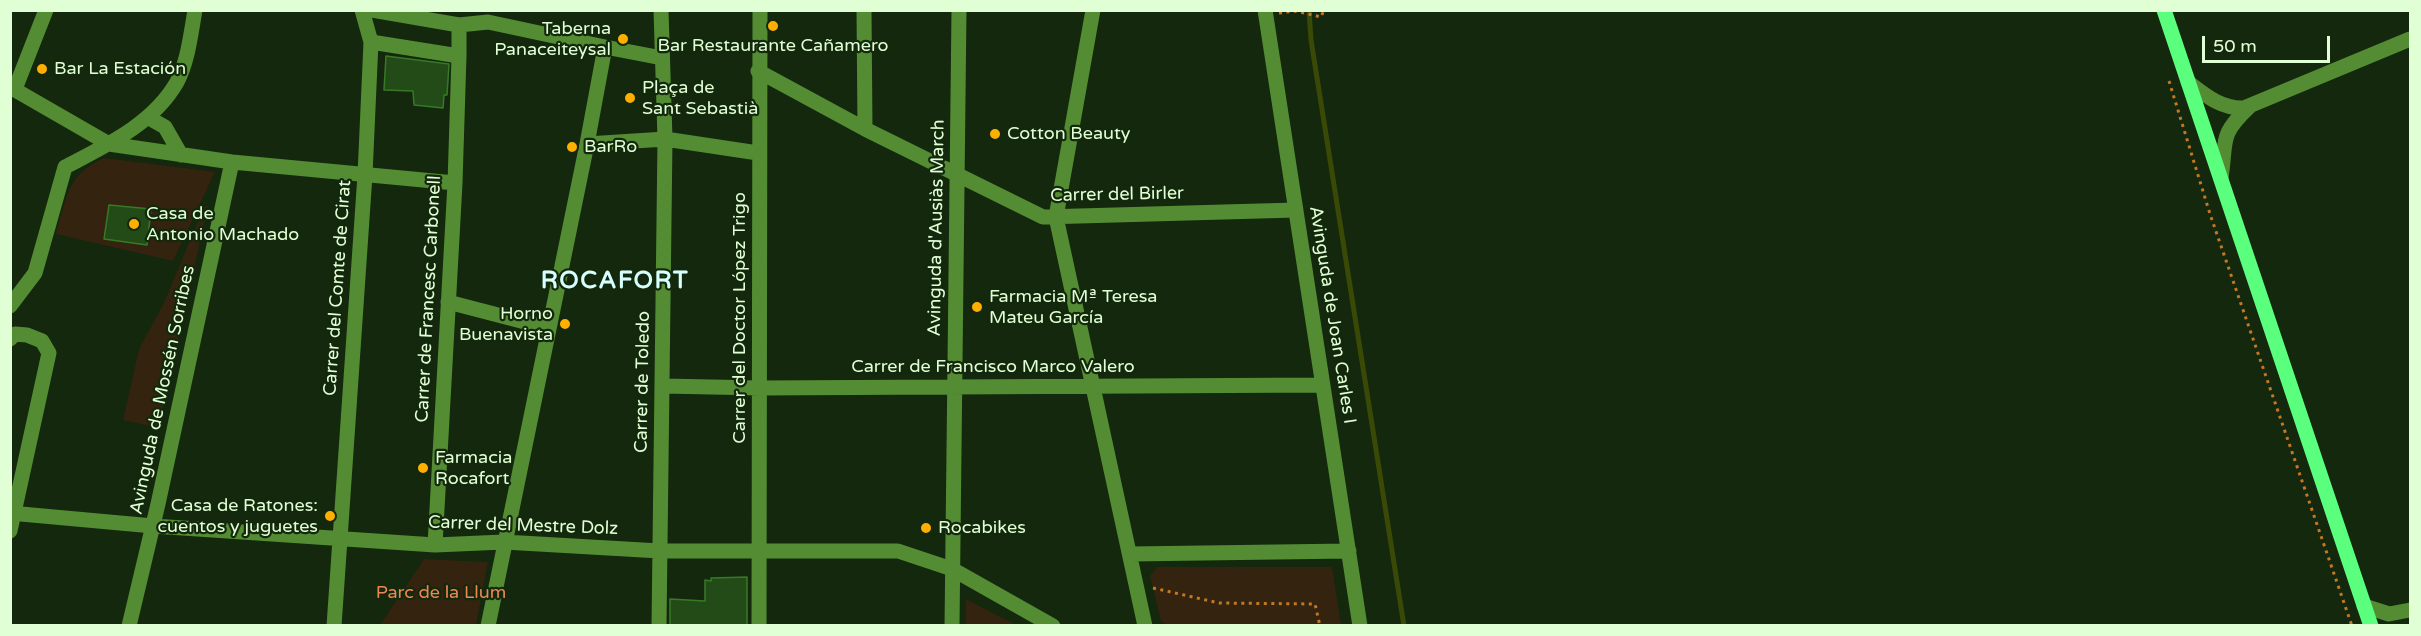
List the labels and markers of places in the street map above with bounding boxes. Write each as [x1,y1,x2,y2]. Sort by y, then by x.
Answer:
place label: Taberna Panaceiteysal [494,18,611,60]
marker: Bar Restaurante Cañamero [766,19,780,33]
marker: Taberna Panaceiteysal [616,32,630,46]
place label: Bar Restaurante Cañamero [658,35,888,57]
place label: Bar La Estación [54,58,186,80]
marker: Bar La Estación [35,62,49,76]
place label: Plaça de Sant Sebastià [642,77,758,119]
marker: Plaça de Sant Sebastià [623,91,637,105]
place label: Cotton Beauty [1007,123,1130,145]
marker: Cotton Beauty [988,127,1002,141]
place label: BarRo [584,136,637,158]
marker: BarRo [565,140,579,154]
place label: Casa de Antonio Machado [146,203,299,246]
marker: Casa de Antonio Machado [127,217,141,231]
place label: Farmacia Mª Teresa Mateu García [989,286,1157,328]
marker: Farmacia Mª Teresa Mateu García [970,300,984,314]
place label: Horno Buenavista [459,303,553,346]
marker: Horno Buenavista [558,317,572,331]
place label: Farmacia Rocafort [435,447,512,490]
marker: Farmacia Rocafort [416,461,430,475]
place label: Casa de Ratones: cuentos y juguetes [158,495,318,538]
marker: Casa de Ratones: cuentos y juguetes [323,509,337,523]
place label: Rocabikes [938,517,1026,539]
marker: Rocabikes [919,521,933,535]

